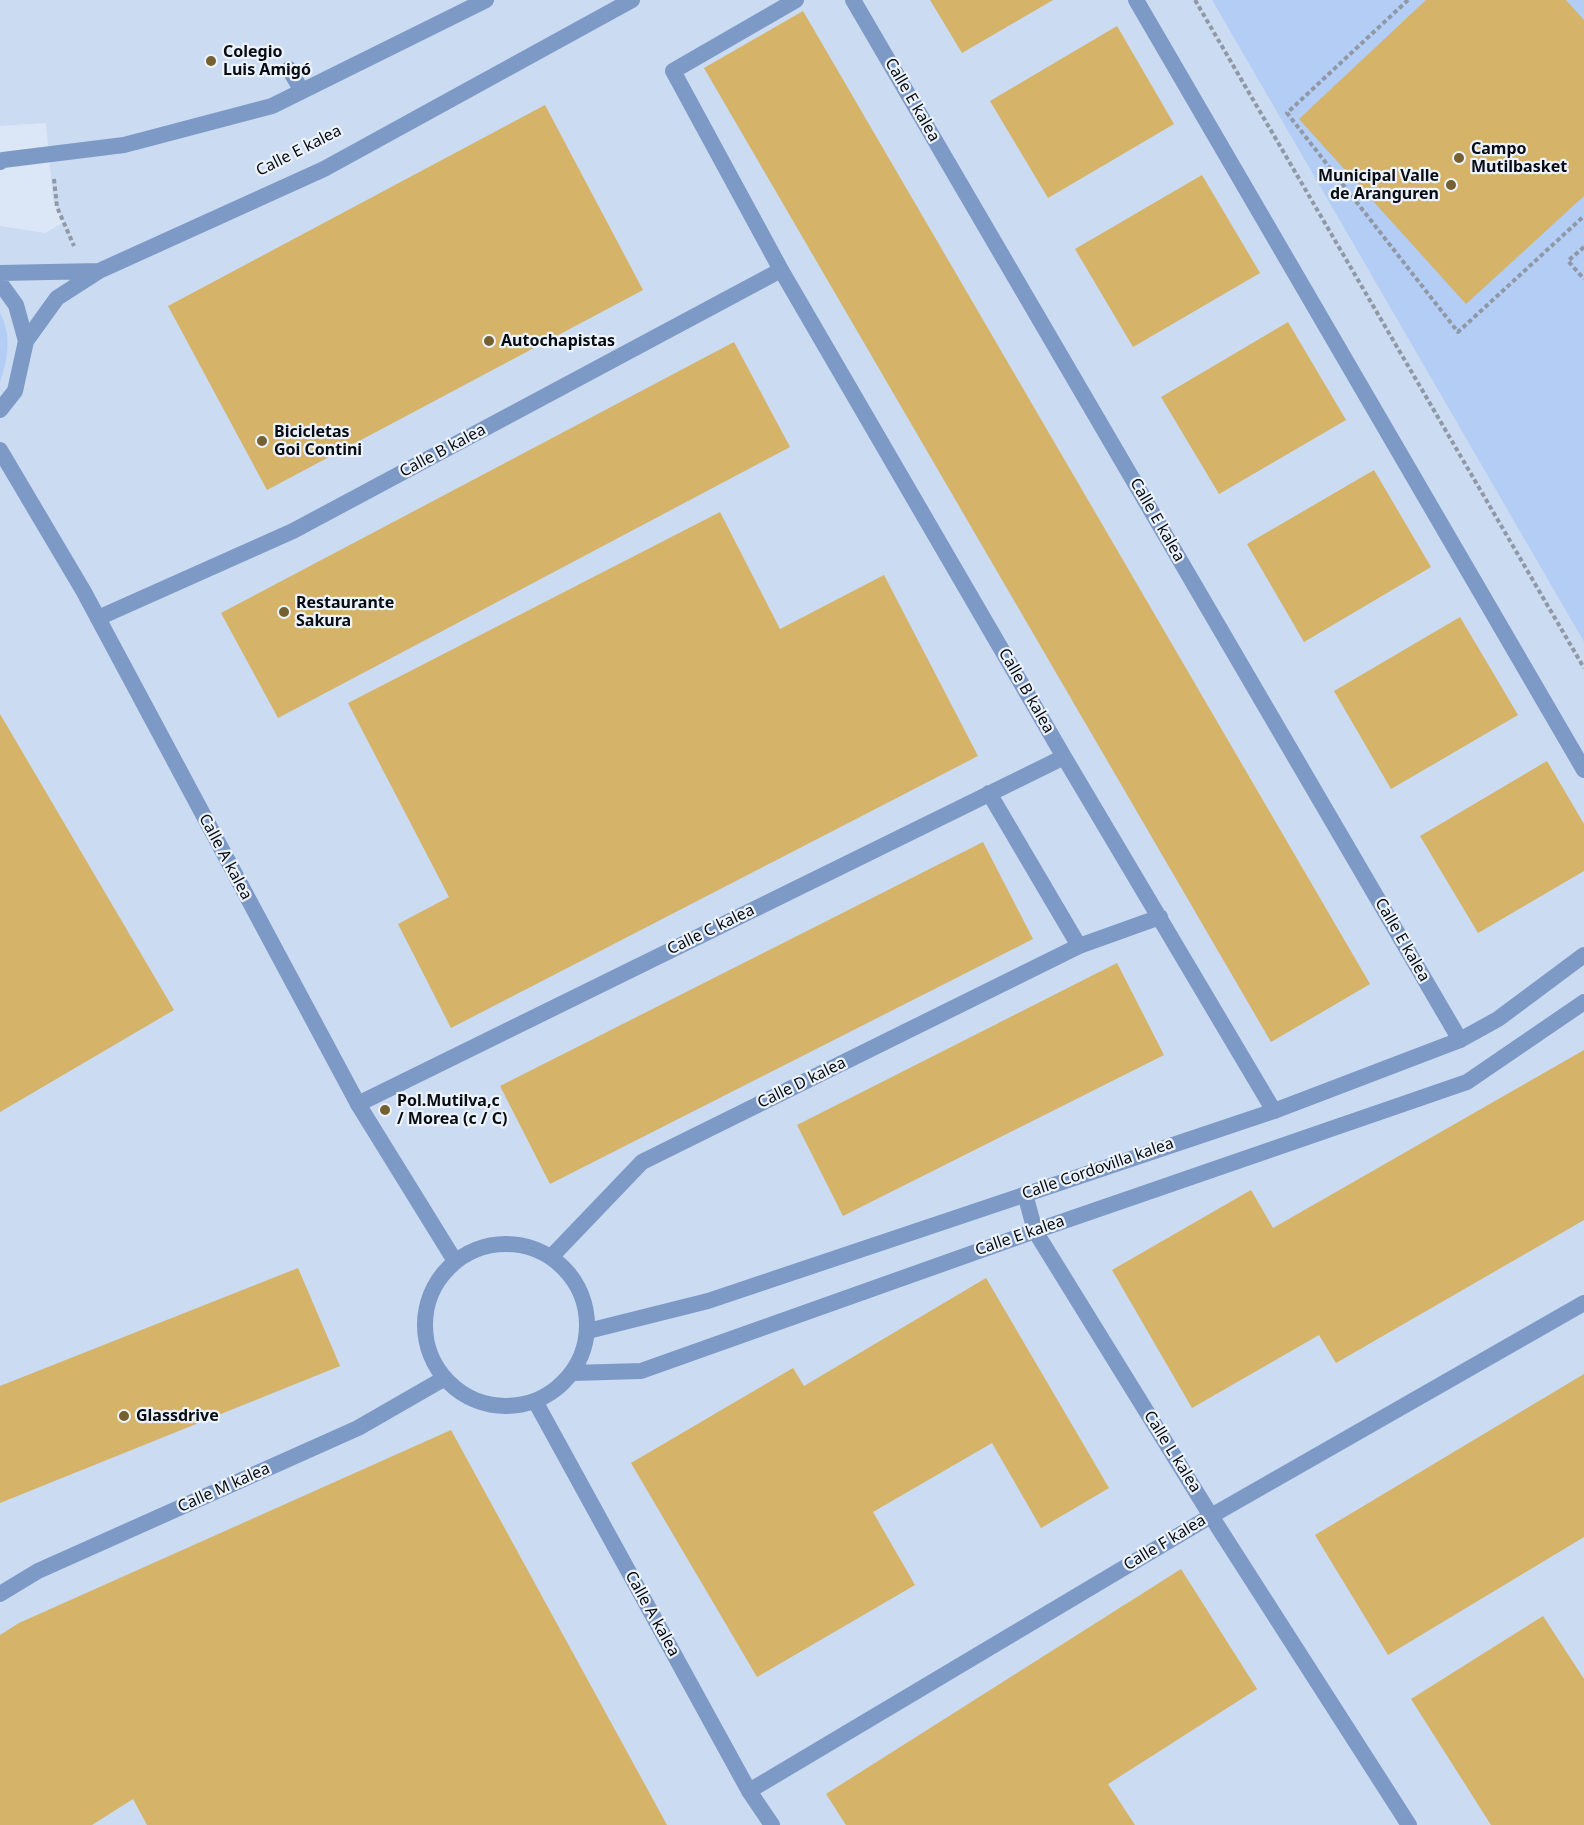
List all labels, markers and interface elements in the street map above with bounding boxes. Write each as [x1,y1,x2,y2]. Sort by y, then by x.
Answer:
place label: Colegio Luis Amigó [223,42,311,80]
marker: Colegio Luis Amigó [204,54,218,68]
street label: Calle E kalea [880,55,944,145]
street label: Calle E kalea [253,121,345,181]
place label: Campo Mutilbasket [1471,139,1567,177]
marker: Campo Mutilbasket [1452,151,1466,165]
place label: Municipal Valle de Aranguren [1318,166,1439,204]
marker: Municipal Valle de Aranguren [1444,178,1458,192]
place label: Autochapistas [501,331,615,351]
marker: Autochapistas [482,334,496,348]
street label: Calle B kalea [397,420,489,482]
place label: Bicicletas Goi Contini [274,422,362,460]
marker: Bicicletas Goi Contini [255,434,269,448]
street label: Calle E kalea [1125,475,1189,565]
place label: Restaurante Sakura [296,593,394,631]
marker: Restaurante Sakura [277,605,291,619]
street label: Calle B kalea [994,645,1058,737]
street label: Calle A kalea [194,811,256,903]
street label: Calle E kalea [1370,895,1434,985]
street label: Calle C kalea [664,901,758,959]
street label: Calle D kalea [755,1053,849,1113]
place label: Pol.Mutilva,c / Morea (c / C) [397,1091,507,1129]
marker: Pol.Mutilva,c / Morea (c / C) [378,1103,392,1117]
street label: Calle Cordovilla kalea [1020,1134,1176,1204]
street label: Calle E kalea [973,1212,1067,1260]
place label: Glassdrive [136,1406,219,1426]
street label: Calle L kalea [1139,1408,1205,1496]
marker: Glassdrive [117,1409,131,1423]
street label: Calle M kalea [175,1459,273,1517]
street label: Calle F kalea [1120,1511,1210,1575]
street label: Calle A kalea [621,1568,683,1660]

